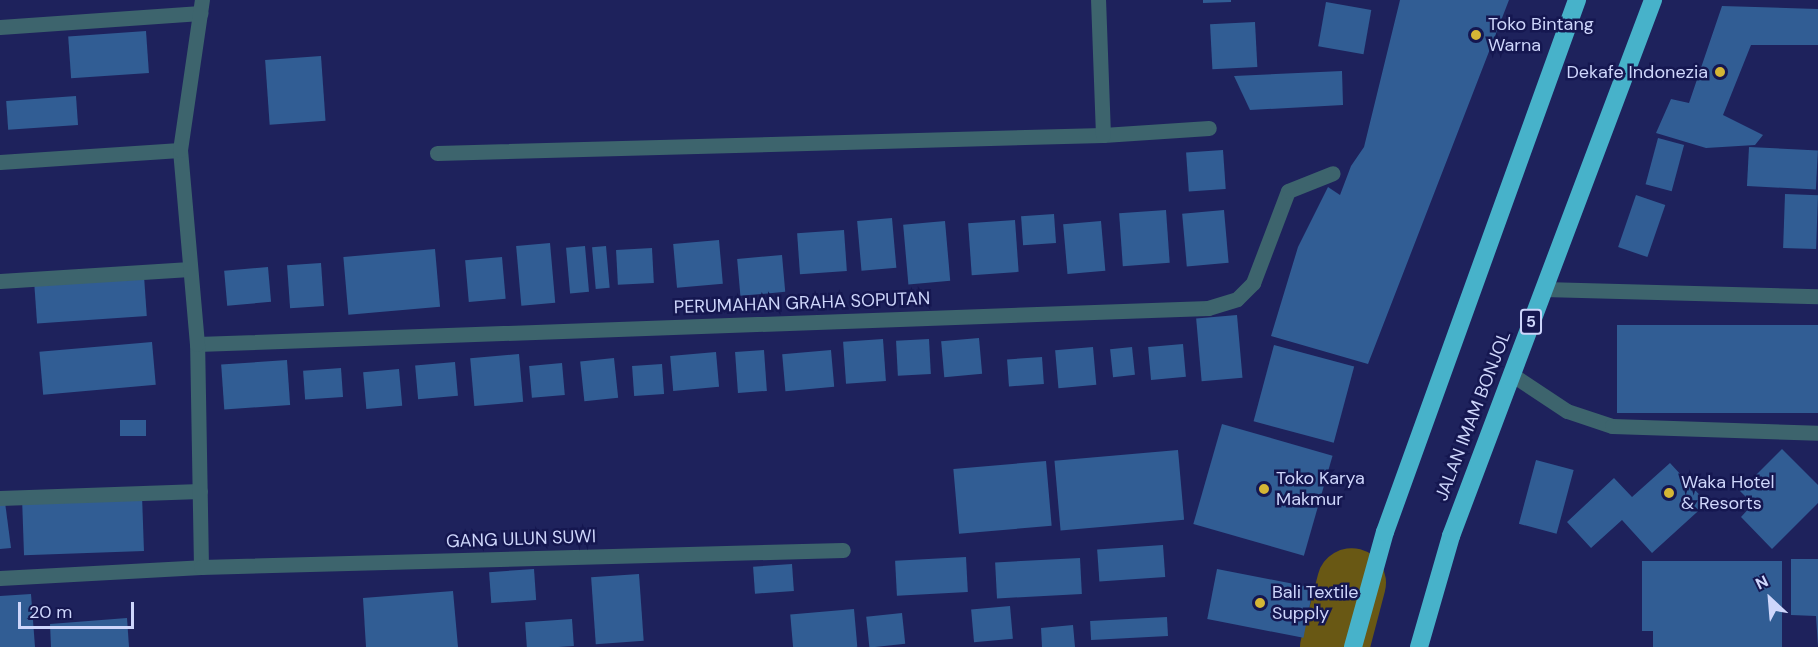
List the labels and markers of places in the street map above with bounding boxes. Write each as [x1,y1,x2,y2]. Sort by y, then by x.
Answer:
place label: Toko Bintang Warna [1488,14,1594,57]
marker: Toko Bintang Warna [1469,28,1483,42]
place label: Dekafe Indonezia [1566,61,1708,83]
marker: Dekafe Indonezia [1713,65,1727,79]
place label: Toko Karya Makmur [1276,468,1365,510]
place label: Waka Hotel & Resorts [1681,472,1775,514]
marker: Toko Karya Makmur [1257,482,1271,496]
marker: Waka Hotel & Resorts [1662,486,1676,500]
place label: Bali Textile Supply [1272,582,1359,624]
marker: Bali Textile Supply [1253,596,1267,610]

